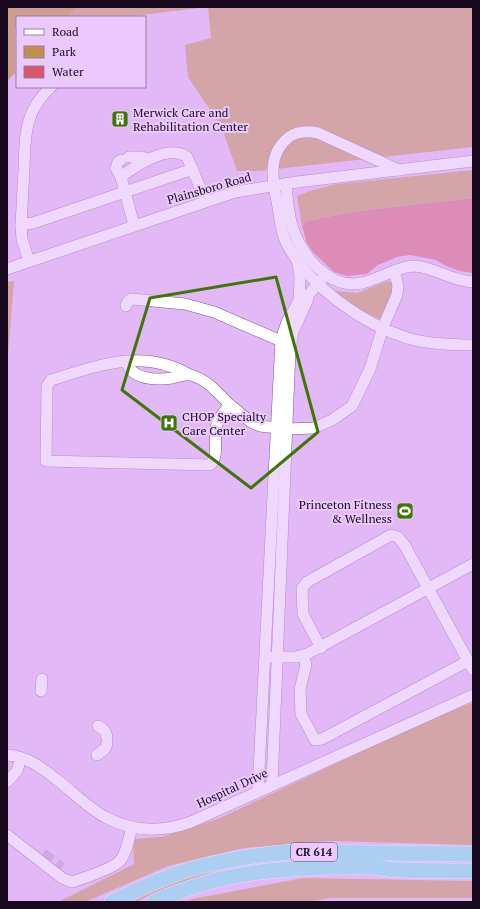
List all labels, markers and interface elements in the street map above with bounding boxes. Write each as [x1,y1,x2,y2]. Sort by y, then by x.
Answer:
legend [16,16,146,88]
text: Road [52,24,79,39]
text: Park [52,44,77,59]
text: Water [52,64,84,79]
place label: Merwick Care and Rehabilitation Center [133,105,248,134]
building icon: Merwick Care and Rehabilitation Center [110,109,130,129]
street label: Plainsboro Road [165,169,253,207]
place label: CHOP Specialty Care Center [182,409,267,438]
hospital icon: CHOP Specialty Care Center [159,413,179,433]
place label: Princeton Fitness & Wellness [299,497,392,526]
sports icon: Princeton Fitness & Wellness [395,501,415,521]
street label: Hospital Drive [194,765,270,811]
road number: CR 614 [291,843,337,861]

